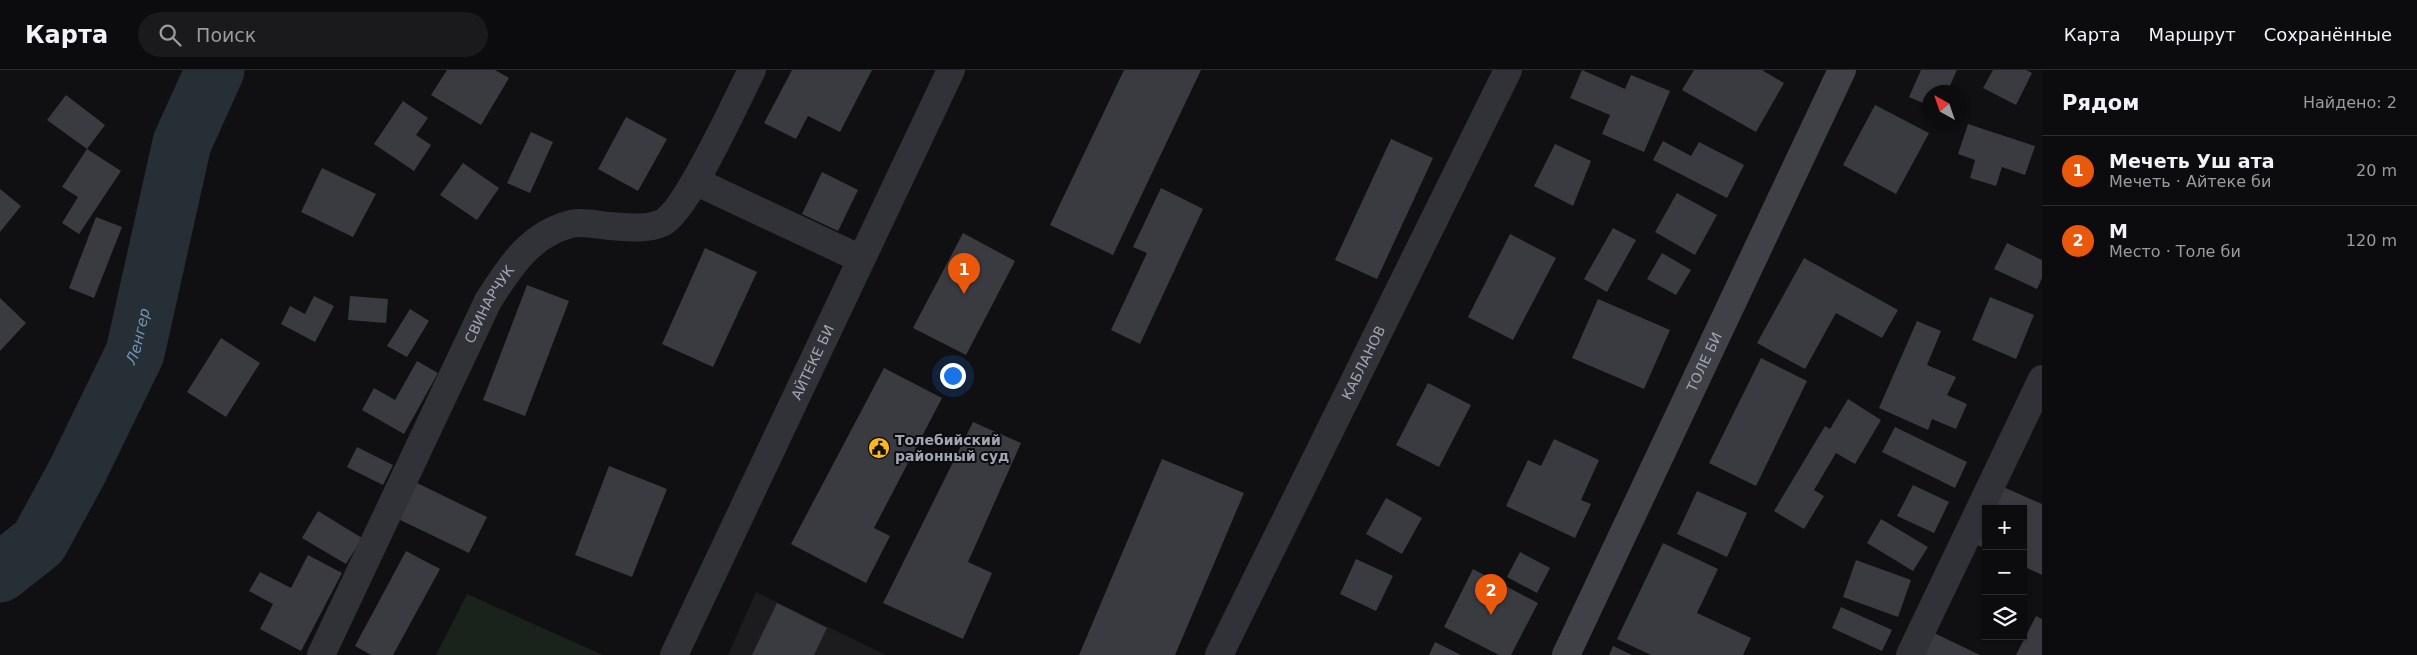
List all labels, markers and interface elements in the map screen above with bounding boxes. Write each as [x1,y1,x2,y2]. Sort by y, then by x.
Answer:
search box [138,12,488,57]
text: Карта [25,21,108,49]
icon: search [156,21,184,49]
text: Поиск [196,24,256,46]
text: Карта [2064,24,2121,45]
text: Маршрут [2149,24,2236,45]
text: Сохранённые [2264,24,2392,45]
north arrow [1922,85,1967,130]
text: Рядом [2062,91,2139,115]
text: Найдено: 2 [2303,93,2397,112]
text: Мечеть Уш ата [2109,150,2274,172]
text: 1 [2072,161,2084,180]
text: 20 m [2356,161,2397,180]
text: Мечеть · Айтеке би [2109,172,2271,191]
text: M [2109,220,2128,242]
text: 2 [2072,231,2084,250]
text: 120 m [2346,231,2397,250]
text: Место · Толе би [2109,242,2241,261]
pin: 1 [948,253,980,294]
street label: СВИНАРЧУК [461,262,517,346]
water label: Ленгер [122,306,154,368]
street label: АЙТЕКЕ БИ [788,322,837,402]
street label: КАБЛАНОВ [1338,323,1388,402]
street label: ТОЛЕ БИ [1683,330,1725,395]
your location [940,363,966,389]
place label: Толебийский районный суд [895,432,1009,464]
public building icon: Толебийский районный суд [867,436,891,460]
map controls [1982,505,2027,640]
button: + [1982,505,2027,550]
button: − [1982,550,2027,595]
pin: 2 [1475,574,1507,615]
button: layers [1982,595,2027,640]

